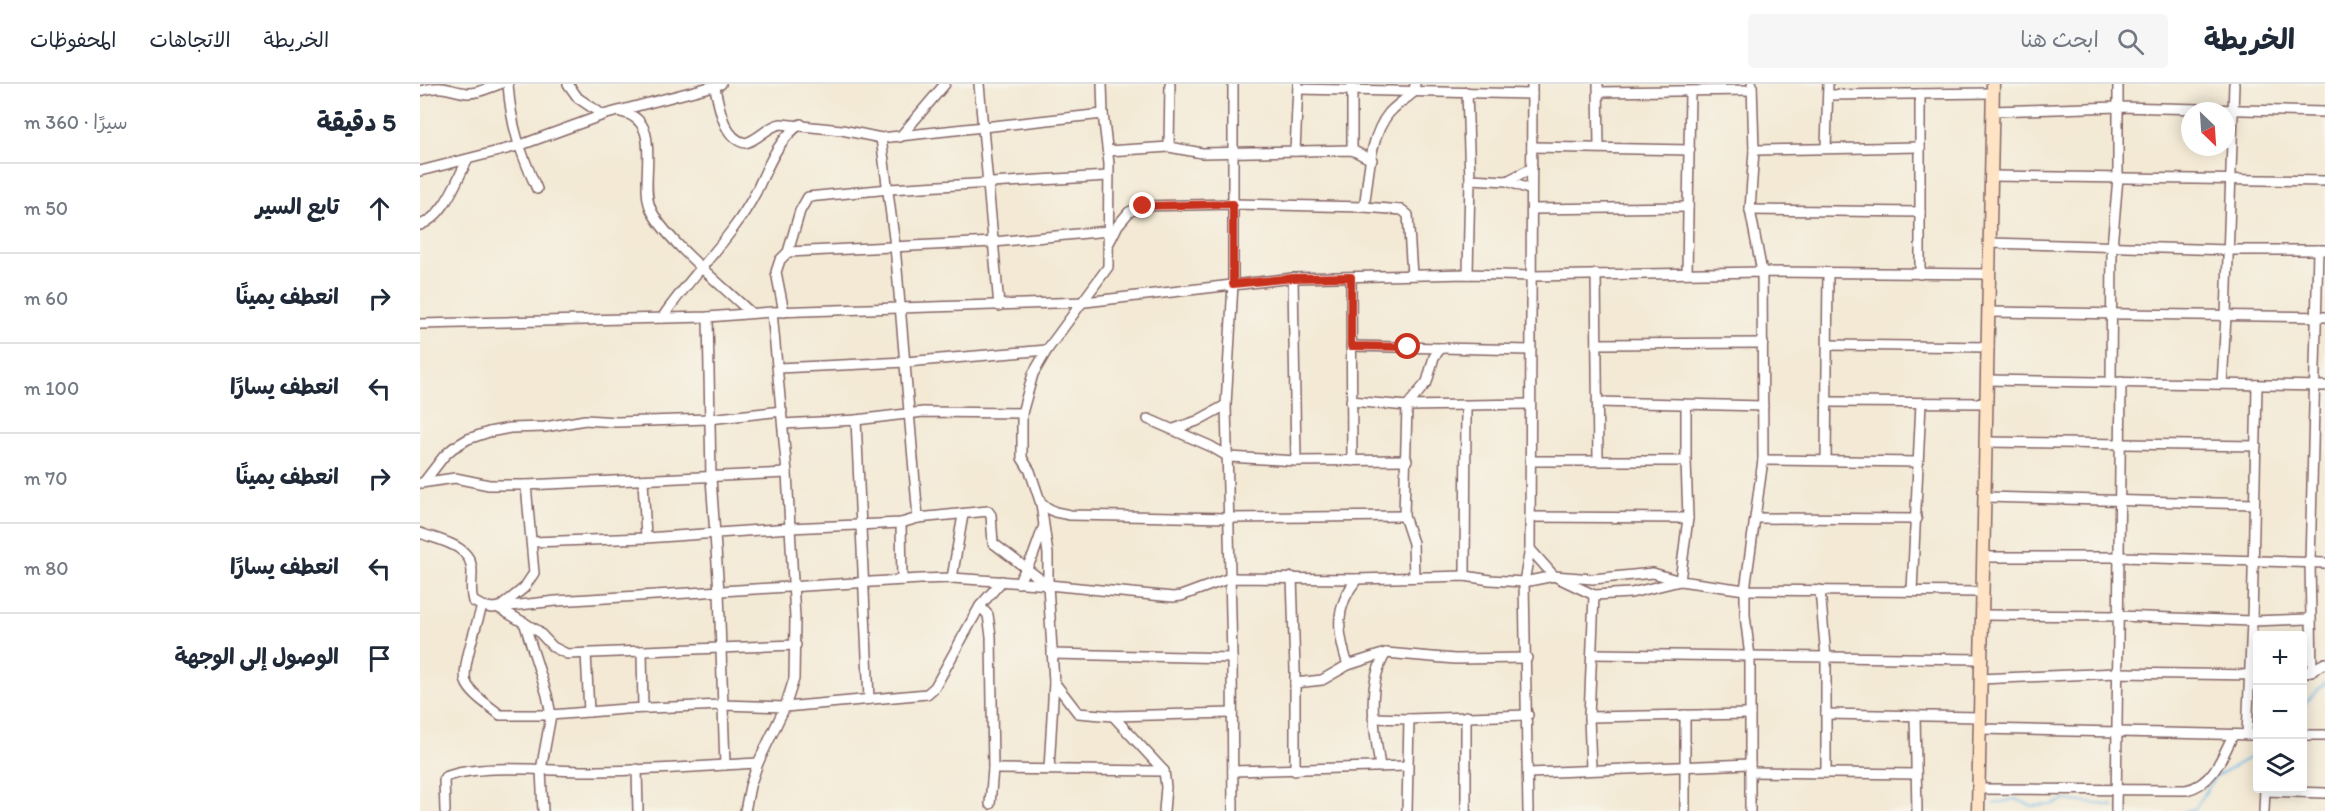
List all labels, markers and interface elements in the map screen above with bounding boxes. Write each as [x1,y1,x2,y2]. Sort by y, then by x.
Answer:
search box [1748,14,2168,68]
text: الخريطة [2204,22,2295,56]
icon: search [2114,25,2147,58]
text: ابحث هنا [2020,26,2099,53]
text: المحفوظات [30,27,116,52]
text: الاتجاهات [149,27,231,52]
text: الخريطة [264,27,329,52]
north arrow [2181,102,2235,156]
text: 5 دقيقة [317,106,396,138]
text: سيرًا · 360 m [24,110,128,134]
icon: ahead [363,192,396,225]
route end [1129,192,1155,218]
text: تابع السير [256,193,339,220]
text: 50 m [24,196,68,220]
icon: right [363,282,396,315]
text: انعطف يمينًا [236,283,339,310]
text: 60 m [24,286,68,310]
route start [1394,333,1420,359]
icon: left [363,372,396,405]
text: انعطف يسارًا [230,373,339,400]
text: 100 m [24,376,79,400]
icon: right [363,462,396,495]
text: انعطف يمينًا [236,463,339,490]
text: 70 m [24,466,68,490]
icon: left [363,552,396,585]
text: انعطف يسارًا [230,553,339,580]
text: 80 m [24,556,69,580]
map controls [2253,631,2307,793]
button: + [2253,631,2307,685]
icon: arrive [363,642,396,675]
text: الوصول إلى الوجهة [174,643,339,670]
button: − [2253,685,2307,739]
button: layers [2253,739,2307,793]

